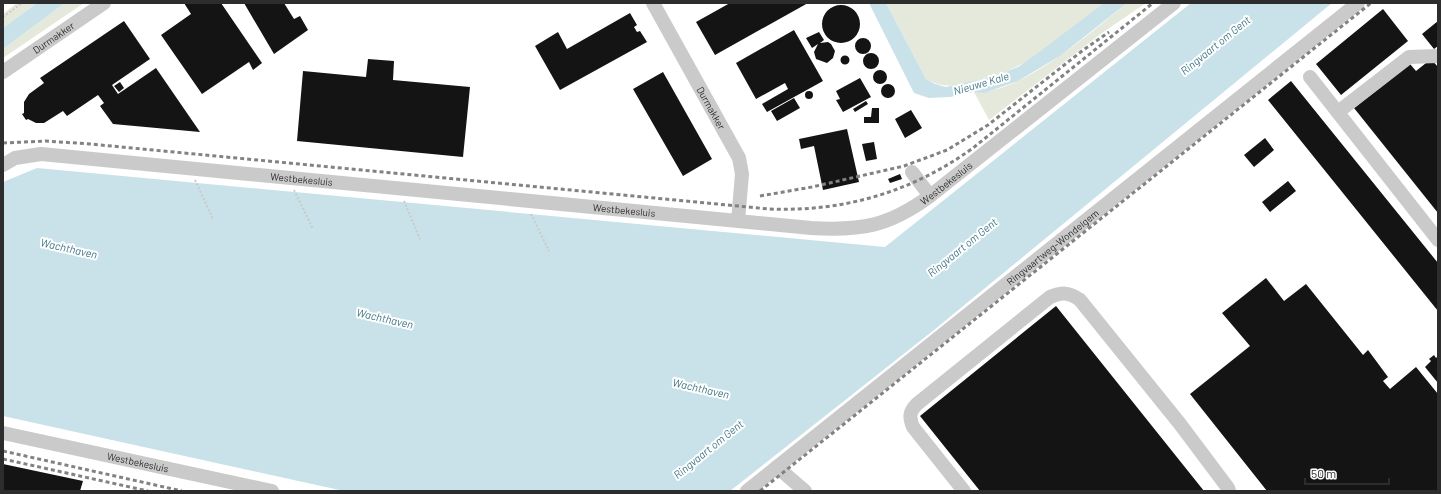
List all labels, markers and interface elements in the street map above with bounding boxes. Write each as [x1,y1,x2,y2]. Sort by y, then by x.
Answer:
water label: Ringvaart om Gent [1178,13,1253,77]
street label: Durmakker [30,19,77,56]
water label: Nieuwe Kale [952,69,1010,97]
street label: Durmakker [694,84,728,132]
street label: Westbekesluis [918,159,975,207]
street label: Westbekesluis [270,170,334,188]
street label: Westbekesluis [592,201,656,219]
street label: Ringvaartweg-Wondelgem [1004,207,1101,287]
water label: Ringvaart om Gent [925,215,1000,279]
water label: Wachthaven [39,235,99,261]
water label: Wachthaven [355,305,415,331]
water label: Wachthaven [671,375,731,401]
water label: Ringvaart om Gent [671,417,746,481]
street label: Westbekesluis [106,450,170,475]
scale bar [1305,460,1389,486]
text: 50 m [1311,466,1336,480]

